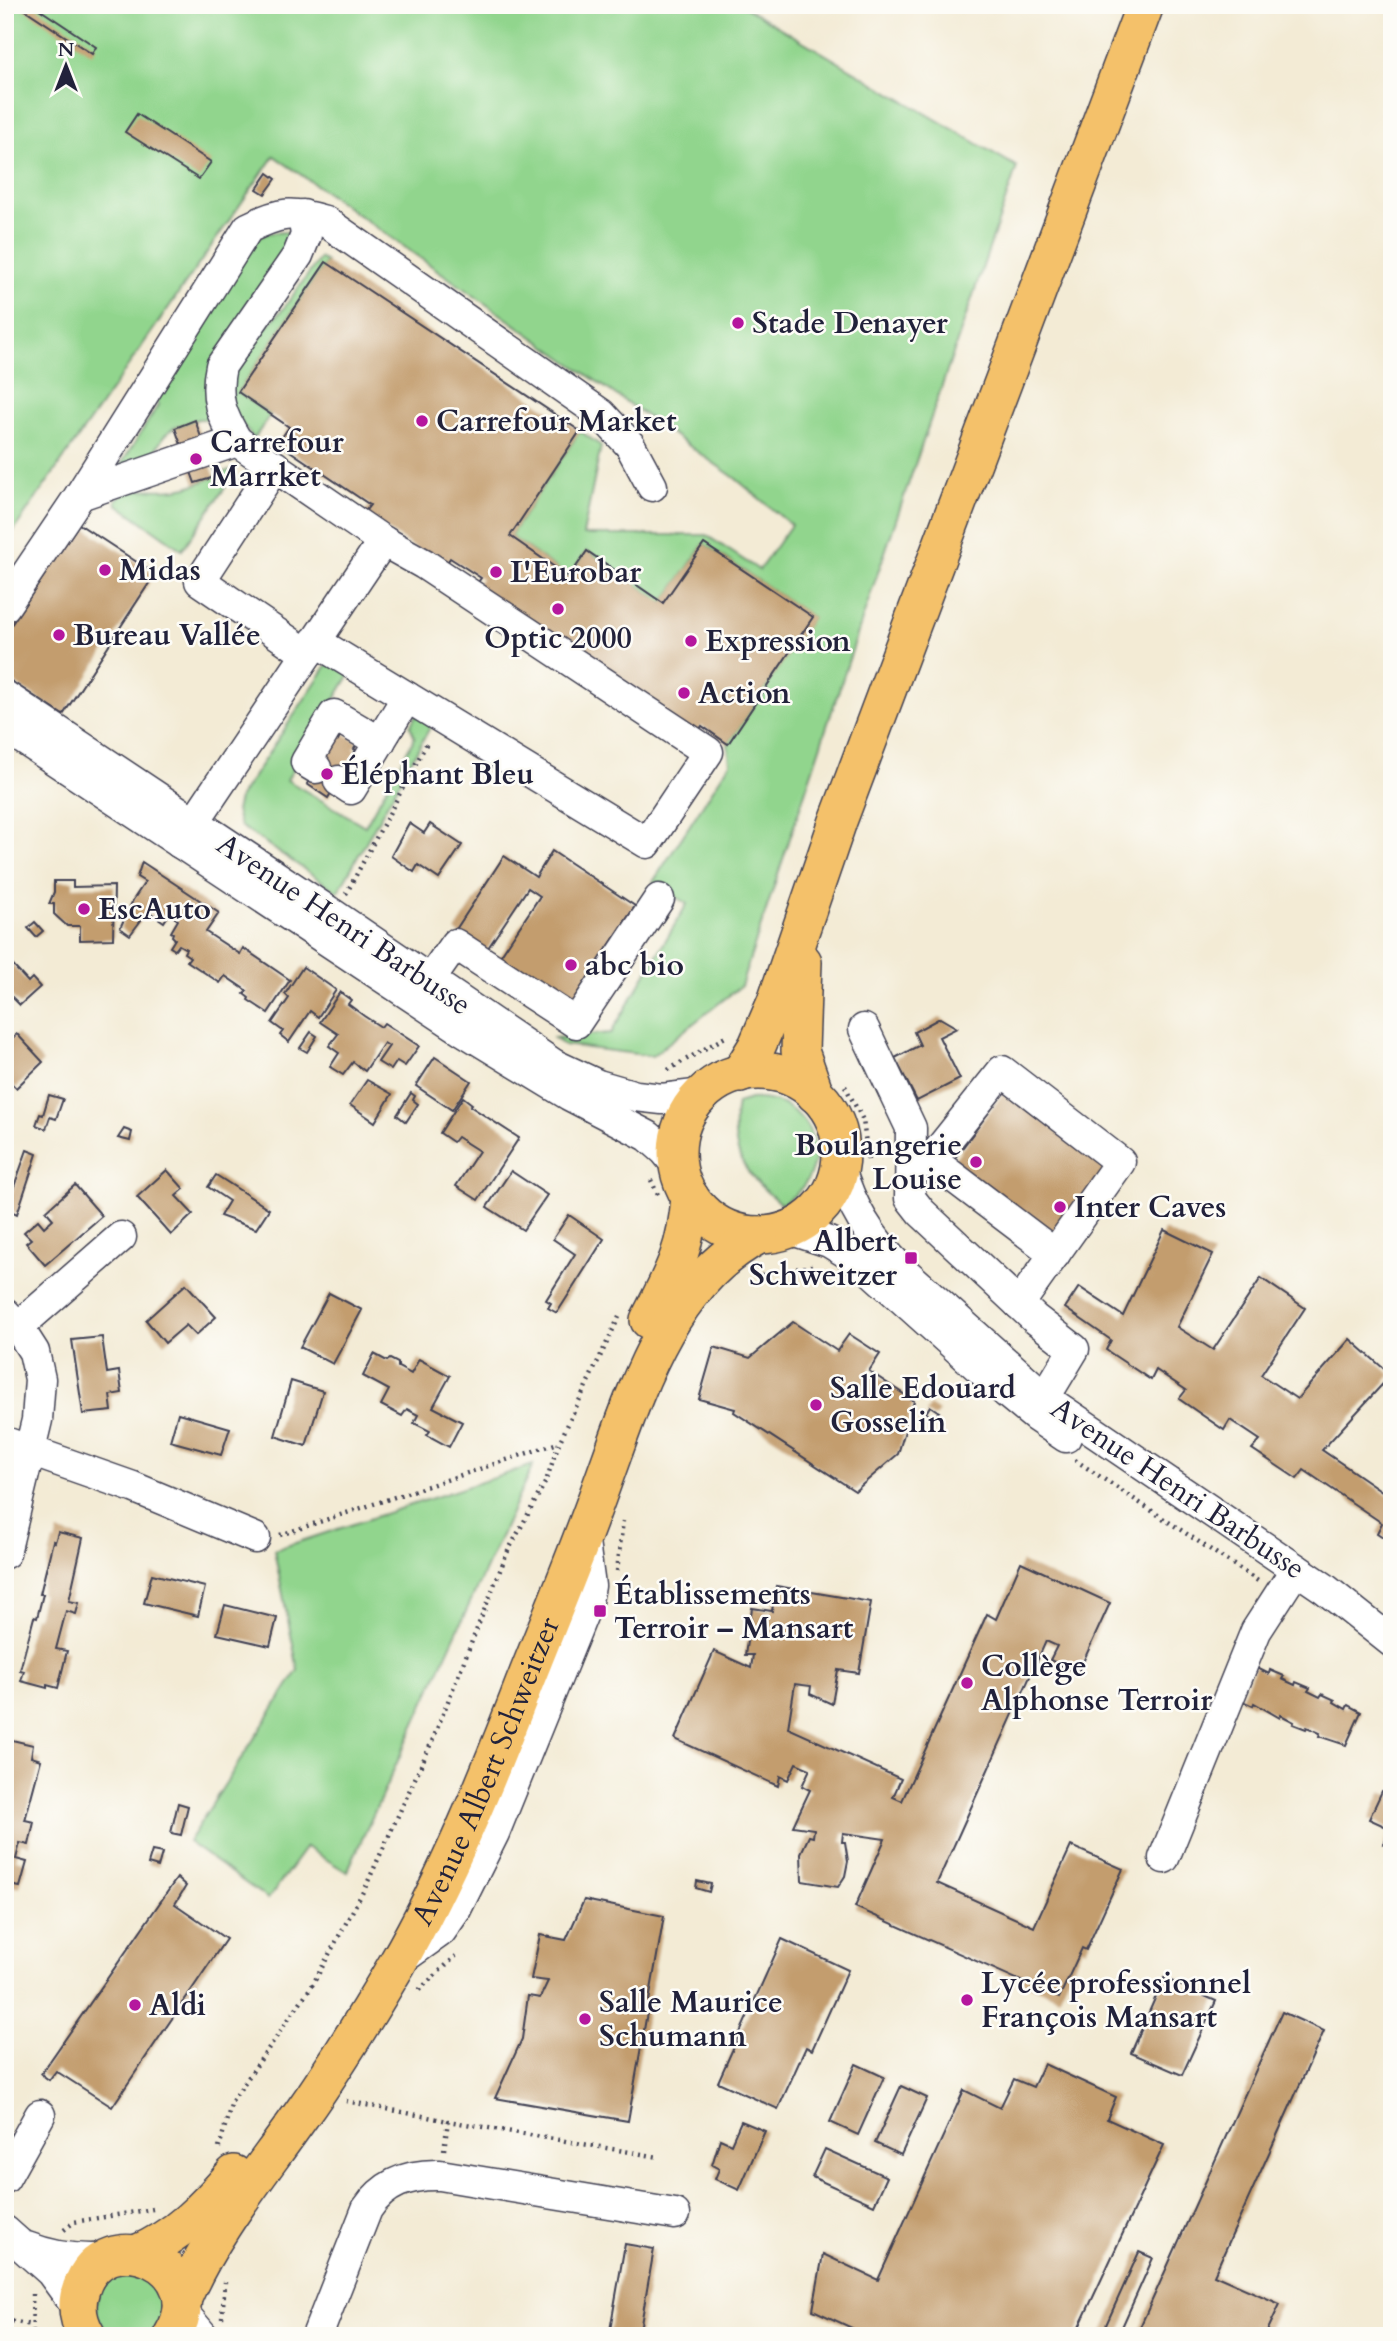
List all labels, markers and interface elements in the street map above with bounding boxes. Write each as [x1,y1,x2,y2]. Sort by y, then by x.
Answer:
north arrow [32,32,102,102]
text: N [58,37,75,63]
place label: Stade Denayer [752,303,949,344]
marker: Stade Denayer [730,315,746,331]
place label: Carrefour Market [436,401,677,442]
marker: Carrefour Market [414,413,430,429]
place label: Carrefour Marrket [210,422,345,497]
marker: Carrefour Marrket [188,451,204,467]
place label: Midas [119,550,201,591]
place label: L'Eurobar [510,552,642,593]
marker: Midas [97,562,113,578]
marker: L'Eurobar [488,564,504,580]
marker: Optic 2000 [550,601,566,617]
place label: Bureau Vallée [73,615,261,656]
place label: Optic 2000 [484,618,632,659]
place label: Expression [705,621,851,662]
marker: Bureau Vallée [51,627,67,643]
marker: Expression [683,633,699,649]
place label: Action [698,673,791,714]
marker: Action [676,685,692,701]
place label: Éléphant Bleu [341,754,534,795]
marker: Éléphant Bleu [319,766,335,782]
street label: Avenue Henri Barbusse [208,824,479,1025]
place label: EscAuto [98,889,211,930]
marker: EscAuto [76,901,92,917]
place label: abc bio [585,945,684,986]
marker: abc bio [563,957,579,973]
place label: Boulangerie Louise [794,1125,962,1200]
marker: Boulangerie Louise [968,1154,984,1170]
place label: Inter Caves [1074,1187,1226,1228]
marker: Inter Caves [1052,1199,1068,1215]
place label: Albert Schweitzer [749,1221,898,1296]
marker: Albert Schweitzer [903,1250,919,1266]
place label: Salle Edouard Gosselin [830,1368,1016,1443]
street label: Avenue Henri Barbusse [1042,1388,1313,1589]
marker: Salle Edouard Gosselin [808,1397,824,1413]
place label: Établissements Terroir – Mansart [614,1574,854,1649]
marker: Établissements Terroir – Mansart [592,1603,608,1619]
street label: Avenue Albert Schweitzer [402,1611,570,1933]
place label: Collège Alphonse Terroir [981,1646,1213,1721]
marker: Collège Alphonse Terroir [959,1675,975,1691]
place label: Lycée professionnel François Mansart [981,1963,1251,2038]
place label: Salle Maurice Schumann [599,1982,783,2057]
place label: Aldi [149,1985,206,2026]
marker: Lycée professionnel François Mansart [959,1992,975,2008]
marker: Aldi [127,1997,143,2013]
marker: Salle Maurice Schumann [577,2011,593,2027]

